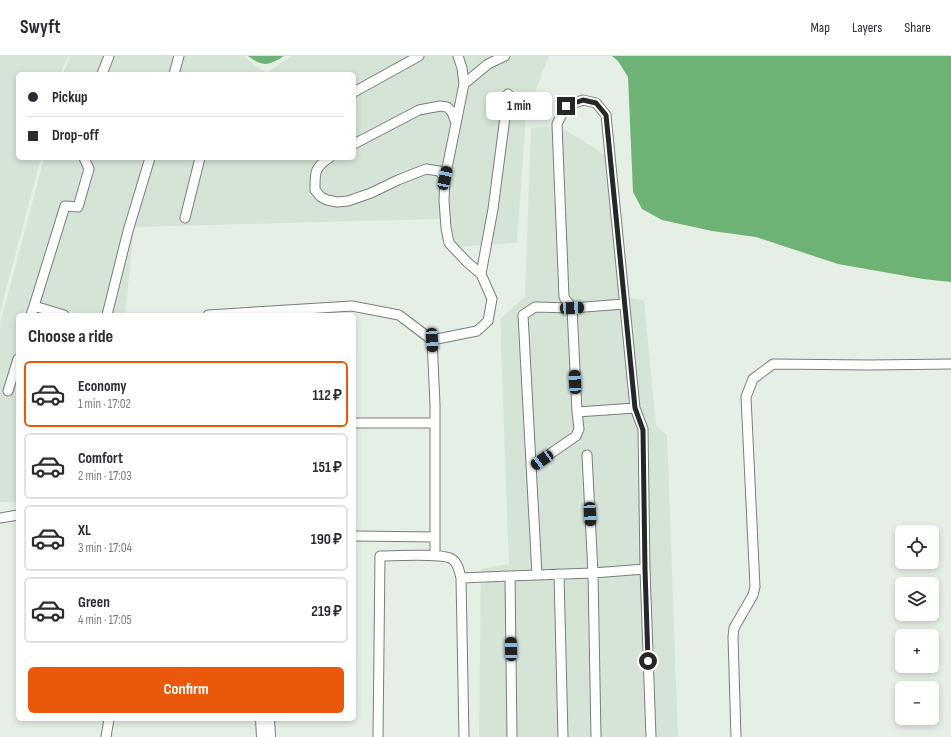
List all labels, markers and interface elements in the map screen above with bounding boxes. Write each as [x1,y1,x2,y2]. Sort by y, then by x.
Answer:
text: Swyft [20,16,61,39]
text: Map [810,19,830,36]
text: Layers [852,19,882,36]
text: Share [904,19,931,36]
text: Pickup [52,88,88,107]
callout: 1 min [486,92,552,120]
route end [557,97,575,115]
text: 1 min [507,98,531,114]
text: Drop-off [52,126,99,145]
car [437,165,453,191]
car [560,301,584,315]
text: Choose a ride [28,326,113,347]
car [425,328,439,352]
car [568,370,582,394]
icon: car [30,376,66,412]
text: Economy [78,377,127,396]
text: 112 ₽ [312,386,342,405]
text: 1 min · 17:02 [78,396,131,412]
icon: car [30,448,66,484]
car [529,448,555,472]
text: Comfort [78,449,123,468]
text: 151 ₽ [313,458,342,477]
text: 2 min · 17:03 [78,468,132,484]
car [583,502,597,526]
icon: car [30,520,66,556]
text: XL [78,521,91,540]
map controls [895,525,939,725]
button: locate [895,525,939,569]
text: 190 ₽ [311,530,342,549]
text: 3 min · 17:04 [78,540,132,556]
button: layers [895,577,939,621]
icon: car [30,592,66,628]
text: Green [78,593,110,612]
text: 219 ₽ [311,602,342,621]
text: 4 min · 17:05 [78,612,132,628]
button: + [895,629,939,673]
car [505,637,517,661]
route start [639,652,657,670]
button: Confirm [28,667,344,713]
button: − [895,681,939,725]

